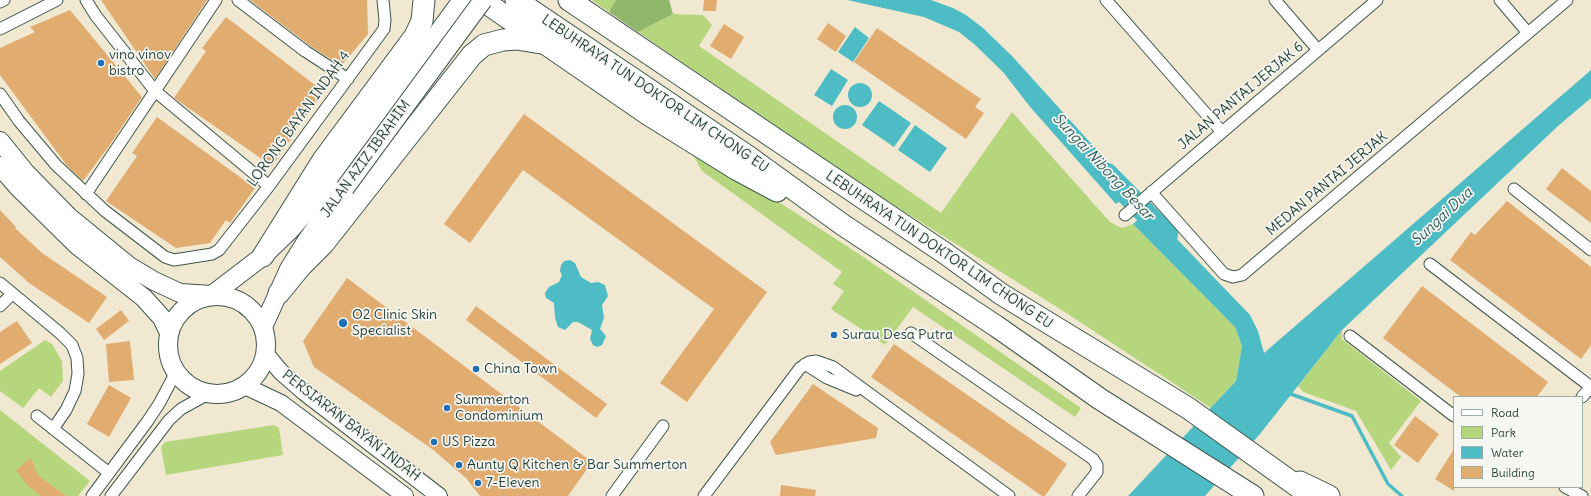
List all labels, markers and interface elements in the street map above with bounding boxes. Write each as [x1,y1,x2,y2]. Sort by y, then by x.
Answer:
street label: LEBUHRAYA TUN DOKTOR LIM CHONG EU [538,12,772,176]
street label: JALAN PANTAI JERJAK 6 [1175,39,1307,153]
place label: vino vinov bistro [109,47,171,80]
street label: LORONG BAYAN INDAH 4 [244,48,354,190]
marker: vino vinov bistro [96,58,106,68]
street label: JALAN AZIZ IBRAHIM [318,97,414,221]
water label: Sungai Nibong Besar [1049,110,1157,224]
street label: MEDAN PANTAI JERJAK [1263,129,1391,239]
street label: LEBUHRAYA TUN DOKTOR LIM CHONG EU [822,168,1056,332]
water label: Sungai Dua [1408,184,1476,250]
place label: O2 Clinic Skin Specialist [352,307,437,340]
marker: O2 Clinic Skin Specialist [337,317,349,329]
place label: Surau Desa Putra [842,327,953,343]
marker: Surau Desa Putra [829,330,839,340]
place label: China Town [484,361,557,377]
marker: China Town [471,364,481,374]
street label: PERSIARAN BAYAN INDAH [279,367,423,485]
place label: Summerton Condominium [455,392,543,424]
legend [1453,396,1583,488]
marker: Summerton Condominium [442,403,452,413]
text: Road [1491,405,1519,420]
text: Park [1491,425,1516,440]
place label: US Pizza [442,434,496,450]
marker: US Pizza [429,437,439,447]
text: Water [1491,445,1524,460]
place label: Aunty Q Kitchen & Bar Summerton [467,457,687,473]
marker: Aunty Q Kitchen & Bar Summerton [454,460,464,470]
text: Building [1491,465,1535,480]
place label: 7-Eleven [486,475,540,491]
marker: 7-Eleven [473,478,483,488]

